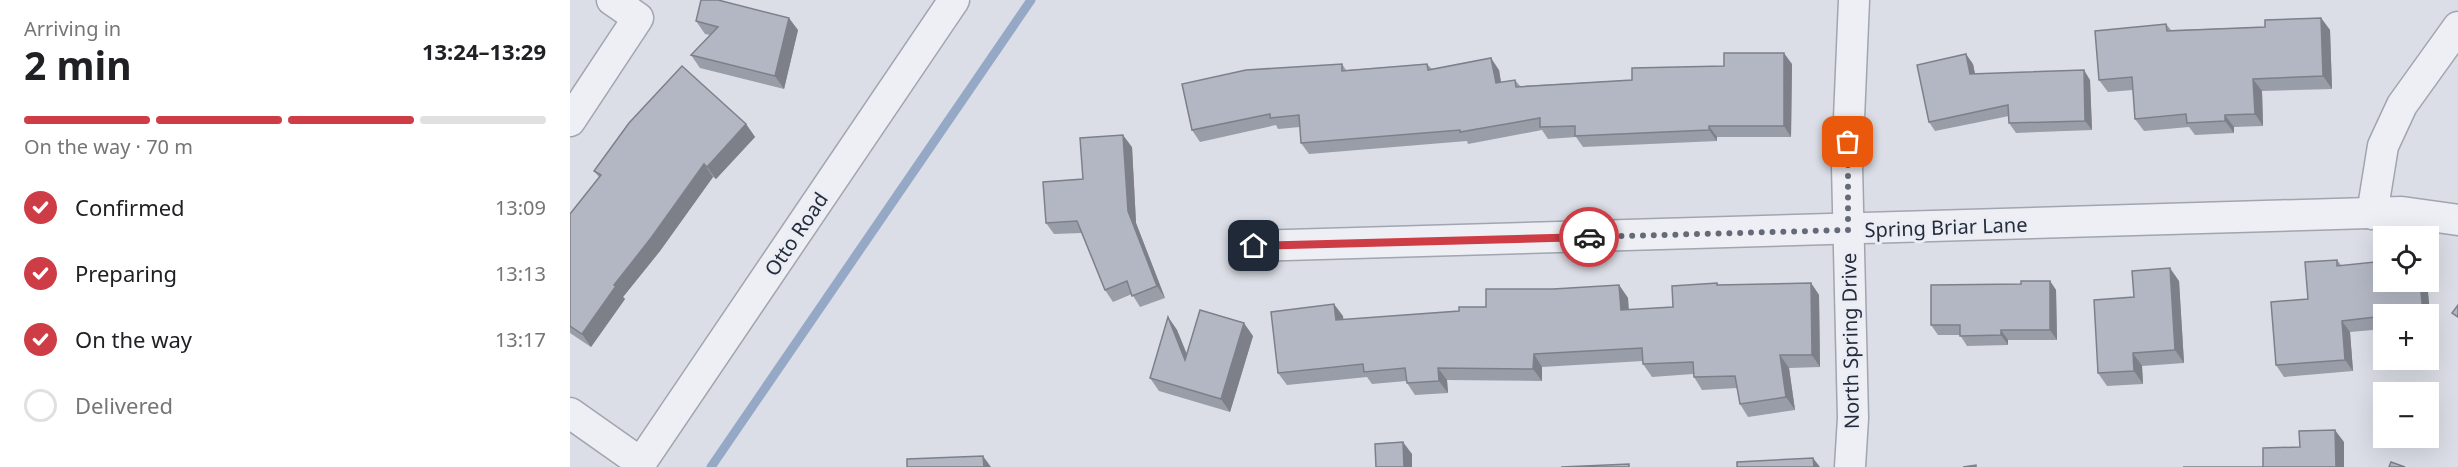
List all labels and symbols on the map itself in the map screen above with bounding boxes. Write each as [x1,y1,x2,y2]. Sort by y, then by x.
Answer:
pin [1822,116,1873,167]
street label: Otto Road [758,187,834,281]
courier [1559,207,1619,267]
street label: Spring Briar Lane [1864,211,2028,243]
pin [1228,220,1279,271]
street label: North Spring Drive [1835,253,1865,429]

